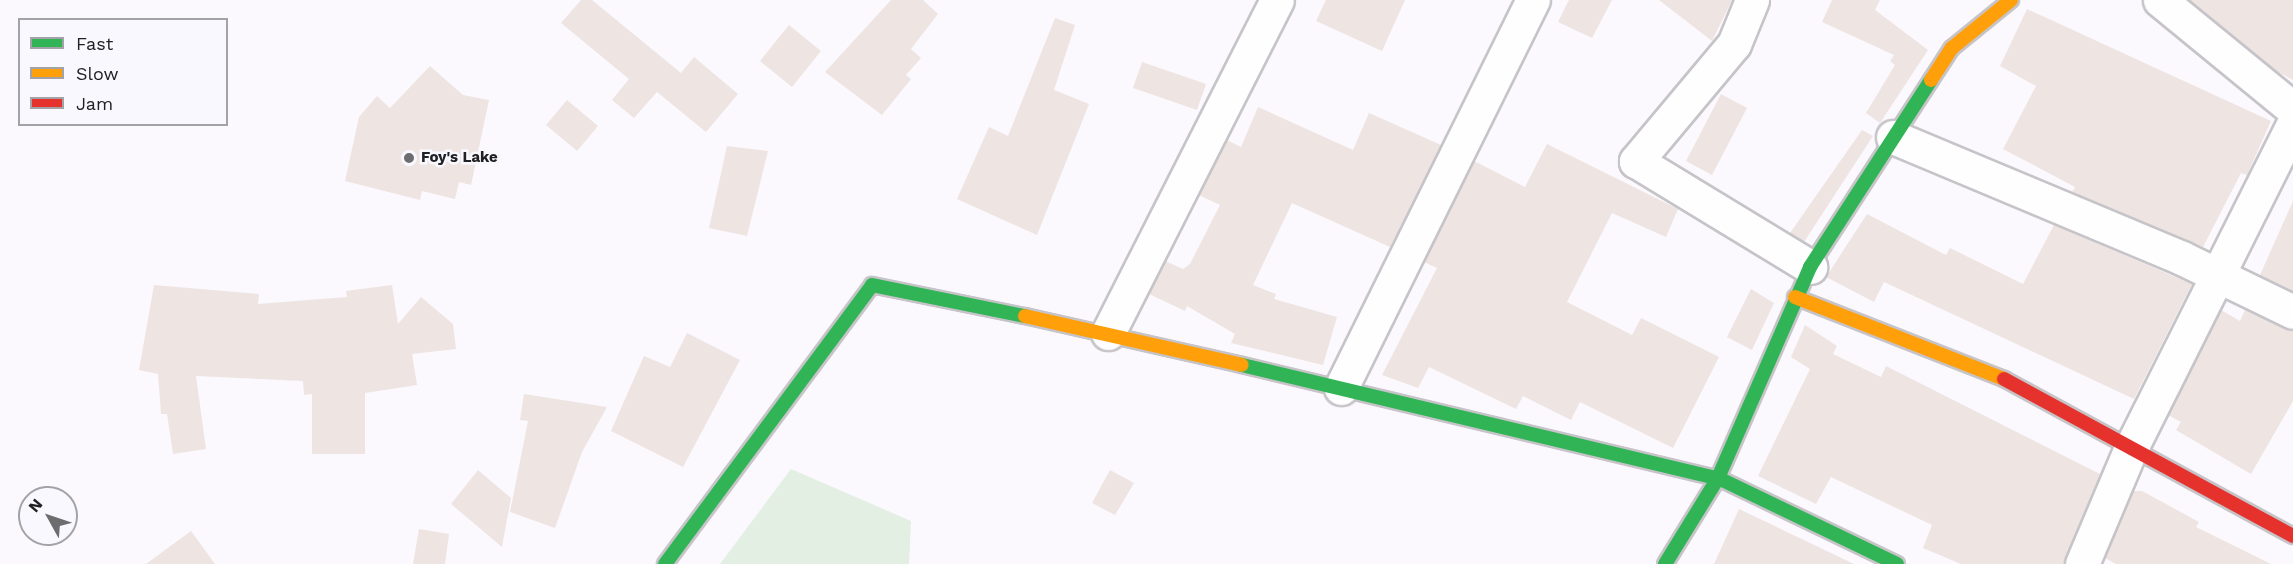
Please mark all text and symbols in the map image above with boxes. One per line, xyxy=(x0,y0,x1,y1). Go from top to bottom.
legend xyxy=(18,18,228,126)
text: Fast xyxy=(76,33,113,54)
text: Slow xyxy=(76,63,119,84)
text: Jam xyxy=(76,93,113,114)
place label: Foy's Lake xyxy=(421,149,498,167)
marker: Foy's Lake xyxy=(402,151,416,165)
north arrow xyxy=(18,486,78,546)
text: N xyxy=(24,495,46,516)

